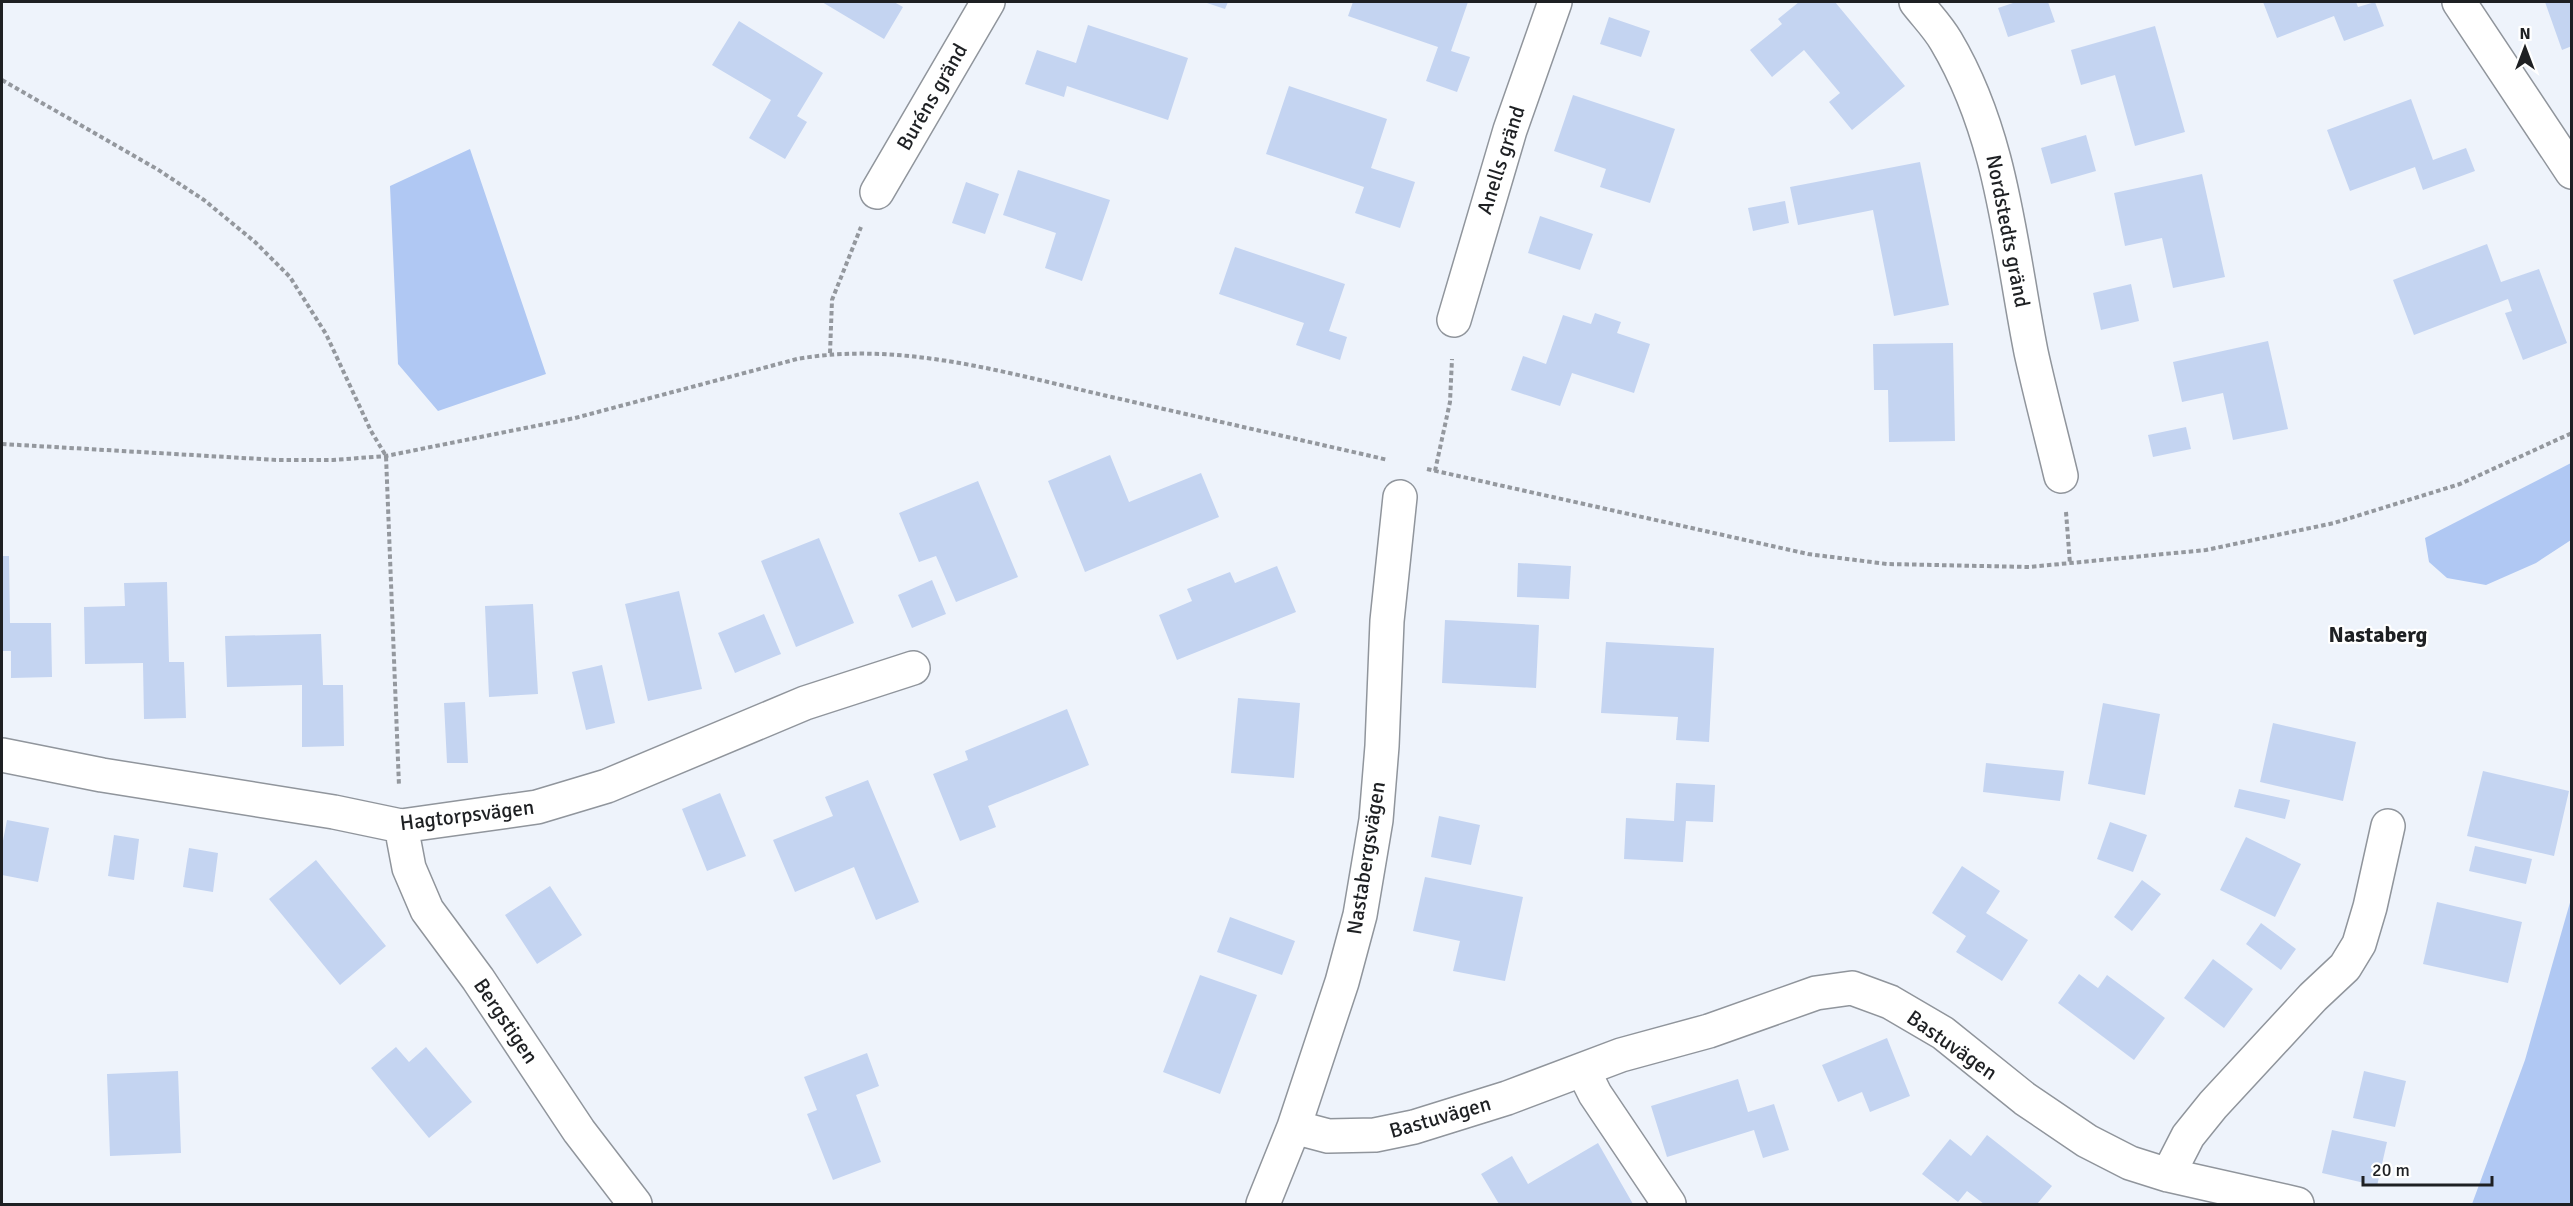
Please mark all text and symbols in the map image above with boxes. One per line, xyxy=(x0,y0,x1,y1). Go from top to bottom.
north arrow xyxy=(2495,18,2555,78)
text: N xyxy=(2519,24,2531,44)
street label: Buréns gränd xyxy=(891,39,973,155)
street label: Anells gränd xyxy=(1471,102,1531,218)
street label: Nordstedts gränd xyxy=(1980,152,2036,310)
district label: Nastaberg xyxy=(2329,621,2428,648)
street label: Nastabergsvägen xyxy=(1341,780,1391,936)
street label: Hagtorpsvägen xyxy=(398,794,536,836)
street label: Bergstigen xyxy=(468,973,544,1069)
street label: Bastuvägen xyxy=(1902,1004,2002,1086)
street label: Bastuvägen xyxy=(1386,1090,1494,1144)
scale bar xyxy=(2363,1149,2492,1187)
text: 20 m xyxy=(2372,1159,2410,1181)

